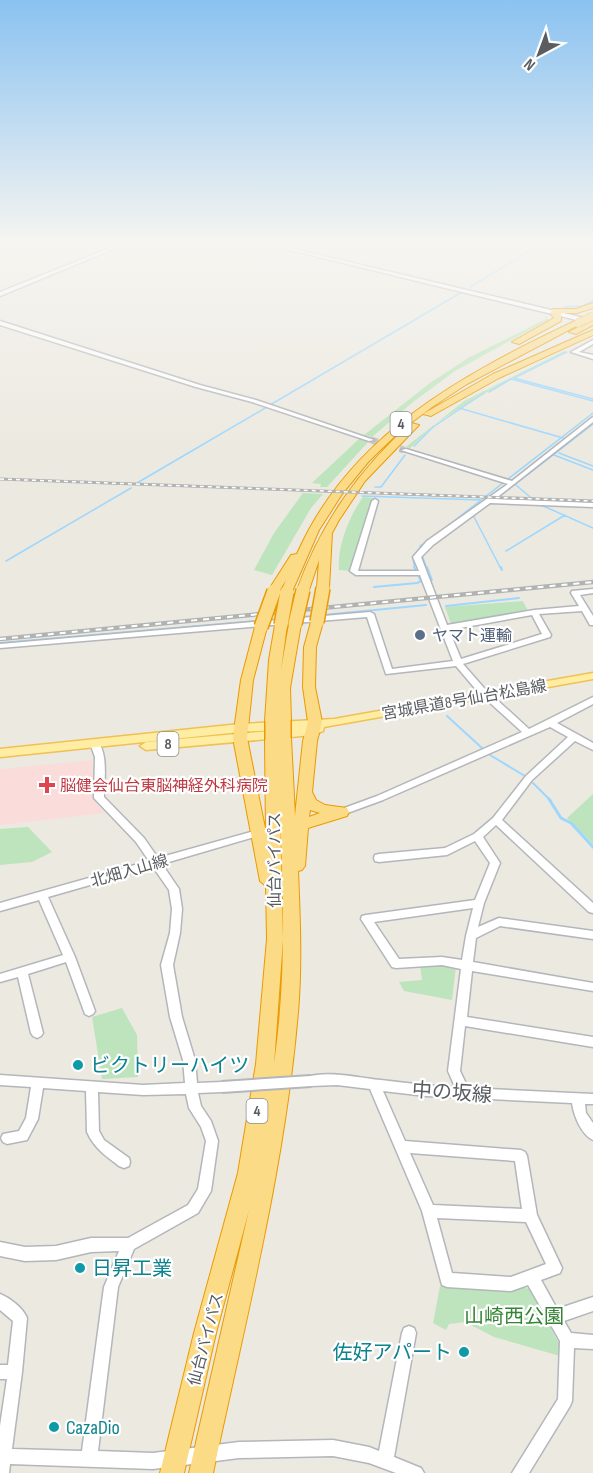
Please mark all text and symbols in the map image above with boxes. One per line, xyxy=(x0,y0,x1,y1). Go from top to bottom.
north arrow xyxy=(509,24,569,84)
text: N xyxy=(521,54,540,74)
road number: 4 xyxy=(390,412,412,436)
place label: ヤマト運輸 xyxy=(432,627,512,646)
marker: ヤマト運輸 xyxy=(413,628,427,642)
street label: 宮城県道8号仙台松島線 xyxy=(380,677,548,724)
road number: 8 xyxy=(158,732,178,756)
marker: 脳健会仙台東脳神経外科病院 xyxy=(38,776,56,794)
place label: 脳健会仙台東脳神経外科病院 xyxy=(60,777,268,796)
street label: 仙台バイパス xyxy=(266,812,285,908)
street label: 北畑入山線 xyxy=(88,851,170,892)
place label: ビクトリーハイツ xyxy=(90,1054,249,1078)
marker: ビクトリーハイツ xyxy=(71,1058,85,1072)
street label: 中の坂線 xyxy=(411,1078,493,1108)
road number: 4 xyxy=(246,1099,268,1123)
place label: 日昇工業 xyxy=(92,1257,172,1281)
marker: 日昇工業 xyxy=(73,1261,87,1275)
street label: 仙台バイパス xyxy=(185,1291,228,1388)
park label: 山崎西公園 xyxy=(464,1305,564,1329)
place label: 佐好アパート xyxy=(332,1341,452,1365)
marker: 佐好アパート xyxy=(457,1345,471,1359)
place label: CazaDio xyxy=(66,1416,120,1440)
marker: CazaDio xyxy=(47,1420,61,1434)

